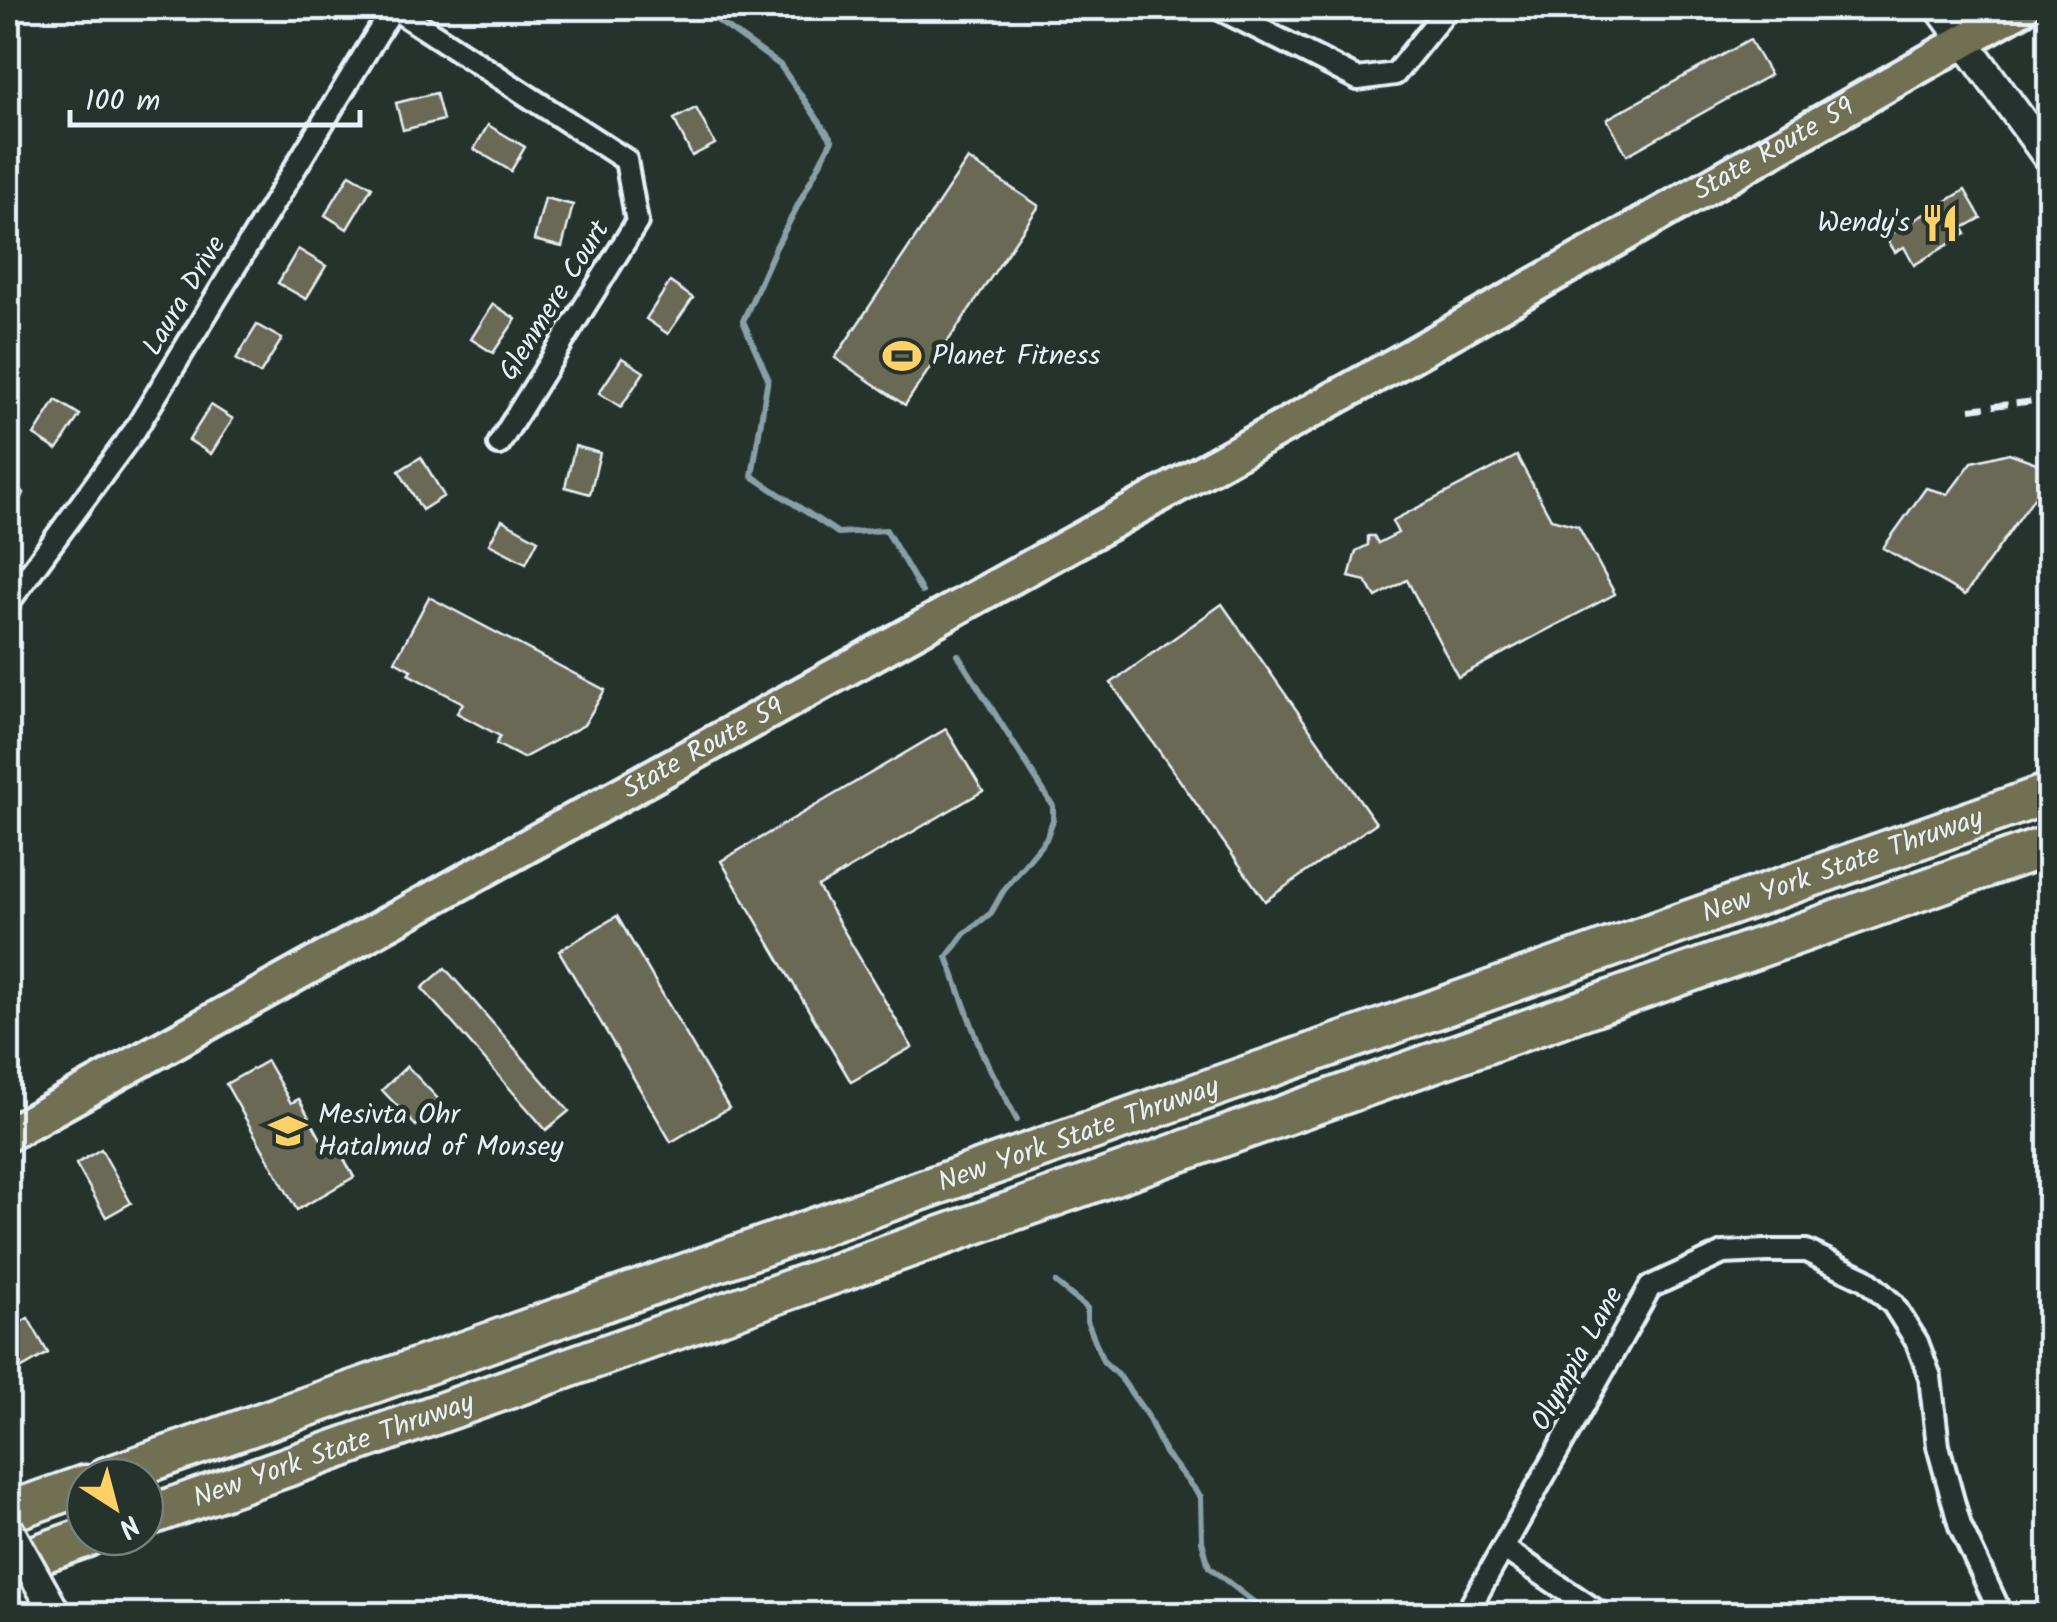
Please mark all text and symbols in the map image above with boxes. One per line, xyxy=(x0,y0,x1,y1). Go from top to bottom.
scale bar xyxy=(70,65,360,127)
text: 100 m xyxy=(85,78,160,126)
street label: State Route 59 xyxy=(1685,85,1863,213)
place label: Wendy's xyxy=(1817,201,1910,246)
restaurant icon: Wendy's xyxy=(1919,202,1961,244)
street label: Glenmere Court xyxy=(488,211,623,390)
street label: Laura Drive xyxy=(131,227,239,365)
place label: Planet Fitness xyxy=(932,334,1100,379)
sports icon: Planet Fitness xyxy=(881,335,923,377)
street label: State Route 59 xyxy=(614,685,793,812)
street label: New York State Thruway xyxy=(1696,795,1990,936)
street label: New York State Thruway xyxy=(932,1064,1226,1205)
place label: Mesivta Ohr Hatalmud of Monsey xyxy=(318,1093,564,1170)
school or university icon: Mesivta Ohr Hatalmud of Monsey xyxy=(267,1110,309,1152)
street label: Olympia Lane xyxy=(1520,1278,1637,1440)
street label: New York State Thruway xyxy=(187,1380,481,1521)
north arrow xyxy=(65,1457,165,1557)
text: N xyxy=(108,1502,149,1549)

